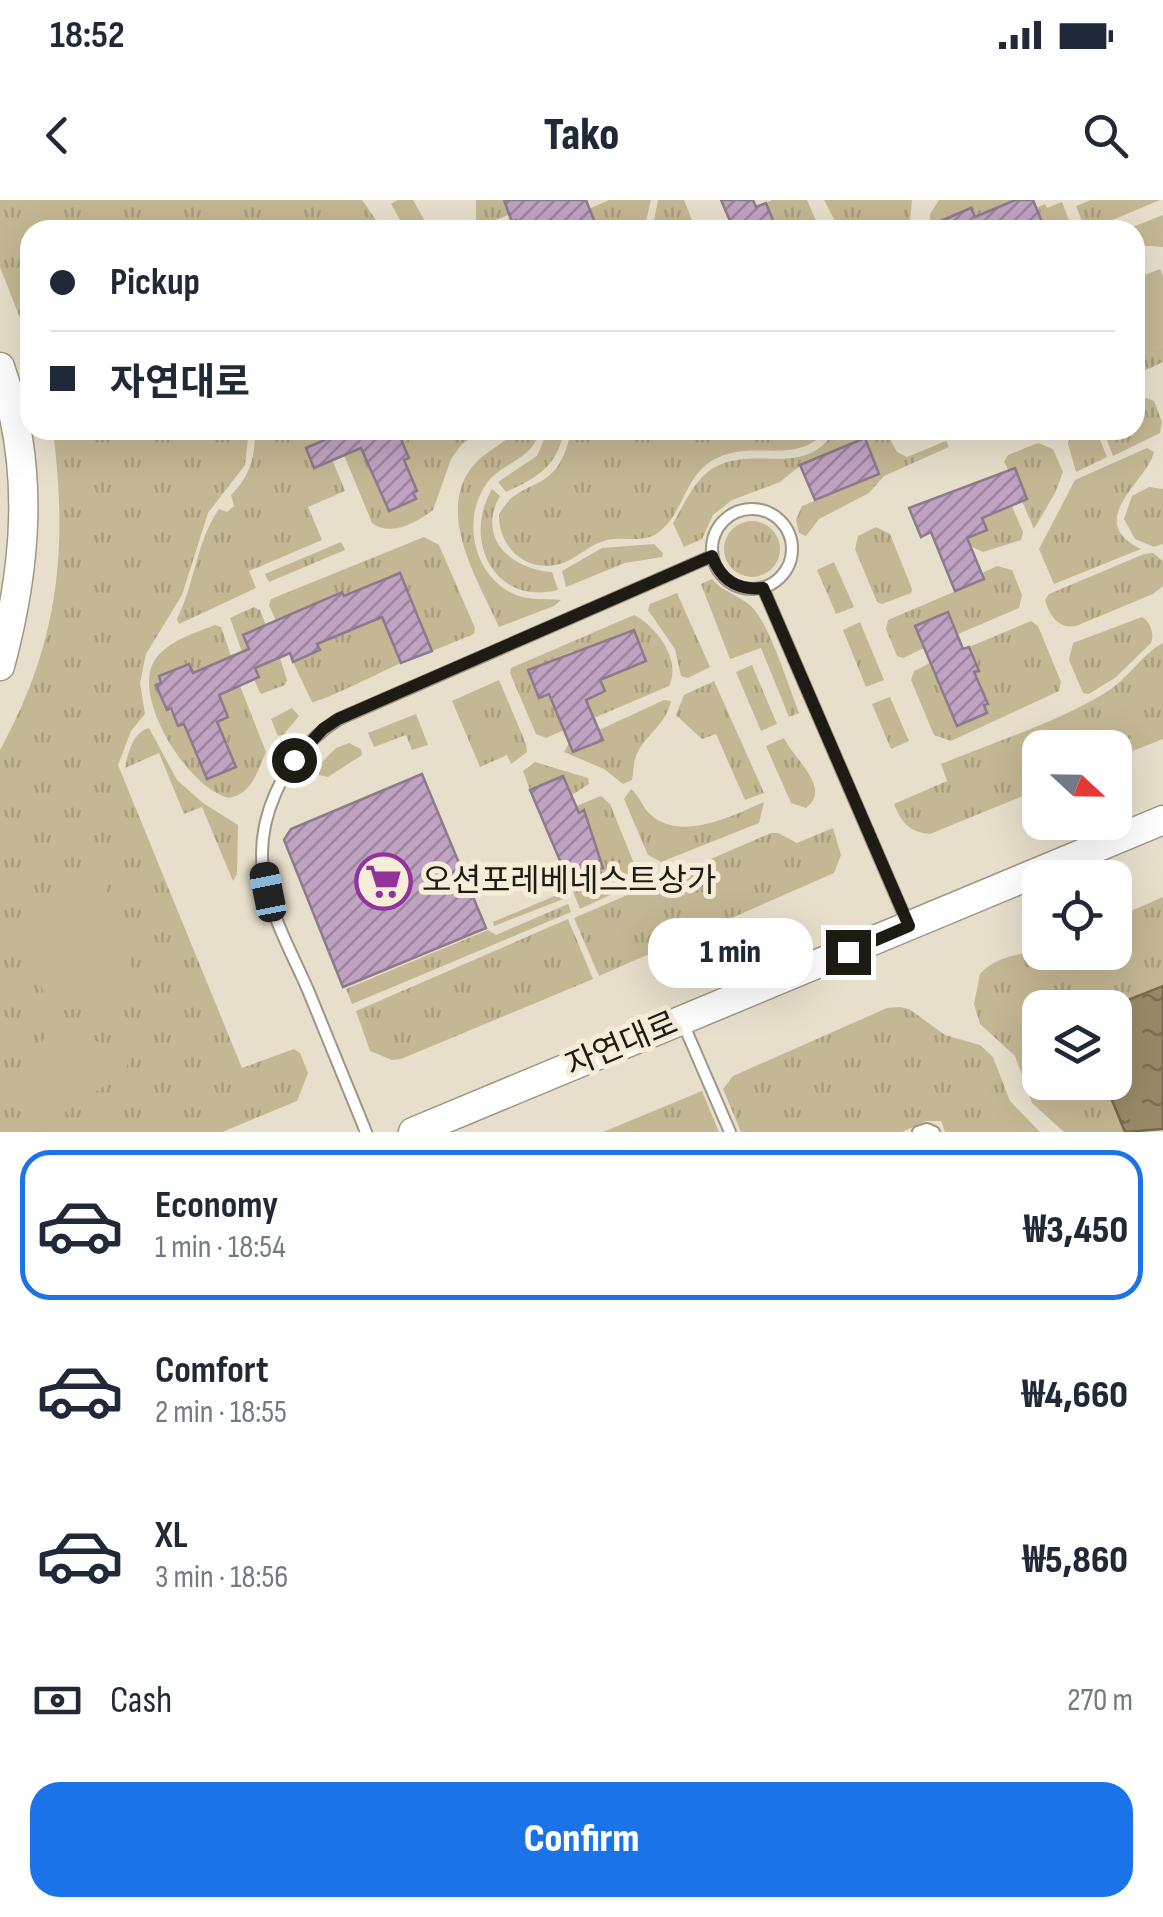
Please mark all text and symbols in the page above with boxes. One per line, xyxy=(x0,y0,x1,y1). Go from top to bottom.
text: 18:52 xyxy=(50,13,125,58)
icon: back xyxy=(30,108,85,163)
text: Tako xyxy=(544,108,619,163)
icon: search xyxy=(1078,108,1133,163)
text: Pickup xyxy=(110,260,200,305)
text: 자연대로 xyxy=(110,361,250,406)
north arrow xyxy=(1022,730,1132,840)
map controls xyxy=(1022,730,1132,1100)
route start xyxy=(272,738,317,783)
supermarket icon: 오션포레베네스트상가 xyxy=(353,851,413,911)
car xyxy=(248,860,288,924)
button: locate xyxy=(1022,860,1132,970)
place label: 오션포레베네스트상가 xyxy=(422,862,716,901)
callout: 1 min xyxy=(648,917,813,987)
route end xyxy=(826,930,871,975)
text: 1 min xyxy=(700,933,761,972)
button: layers xyxy=(1022,990,1132,1100)
street label: 자연대로 xyxy=(560,1004,684,1086)
icon: car xyxy=(35,1180,125,1270)
text: Economy xyxy=(155,1183,278,1228)
text: ₩3,450 xyxy=(1024,1208,1128,1253)
text: 1 min · 18:54 xyxy=(155,1228,286,1267)
icon: car xyxy=(35,1345,125,1435)
text: Comfort xyxy=(155,1348,269,1393)
text: ₩4,660 xyxy=(1022,1373,1128,1418)
text: 2 min · 18:55 xyxy=(155,1393,287,1432)
icon: car xyxy=(35,1510,125,1600)
text: XL xyxy=(155,1513,188,1558)
text: ₩5,860 xyxy=(1022,1538,1128,1583)
text: 3 min · 18:56 xyxy=(155,1558,288,1597)
icon: cash xyxy=(30,1673,85,1728)
text: Cash xyxy=(110,1678,172,1723)
text: 270 m xyxy=(1067,1681,1133,1720)
button: Confirm xyxy=(30,1782,1133,1897)

